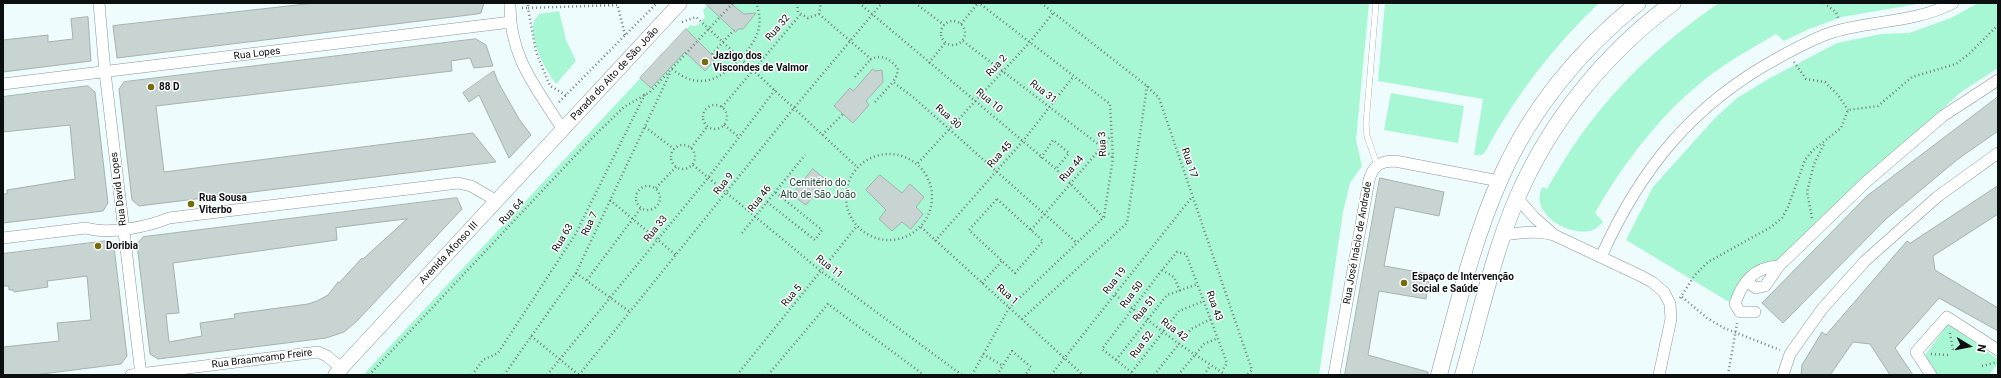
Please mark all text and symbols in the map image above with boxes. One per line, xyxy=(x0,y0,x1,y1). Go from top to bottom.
street label: Rua 32 xyxy=(763,12,793,44)
street label: Parada do Alto de São João xyxy=(569,25,661,123)
street label: Rua Lopes xyxy=(233,45,281,63)
place label: Jazigo dos Viscondes de Valmor xyxy=(713,50,808,74)
street label: Rua 2 xyxy=(984,53,1010,79)
marker: Jazigo dos Viscondes de Valmor xyxy=(700,57,710,67)
street label: Rua 31 xyxy=(1027,78,1059,106)
place label: 88 D xyxy=(159,81,179,93)
marker: 88 D xyxy=(146,82,156,92)
street label: Rua 10 xyxy=(973,86,1005,116)
street label: Rua 30 xyxy=(933,102,963,132)
street label: Rua 3 xyxy=(1097,131,1109,157)
street label: Rua 45 xyxy=(985,140,1015,170)
street label: Rua 17 xyxy=(1179,146,1199,180)
street label: Rua David Lopes xyxy=(109,152,129,226)
street label: Rua 44 xyxy=(1057,153,1087,185)
street label: Rua 9 xyxy=(711,170,737,198)
park label: Cemitério do Alto de São João xyxy=(780,177,856,200)
street label: Rua José Inácio de Andrade xyxy=(1341,181,1375,305)
street label: Rua 46 xyxy=(746,183,774,215)
place label: Rua Sousa Viterbo xyxy=(199,192,247,216)
street label: Rua 64 xyxy=(497,197,527,227)
marker: Rua Sousa Viterbo xyxy=(186,199,196,209)
street label: Rua 7 xyxy=(579,210,601,238)
street label: Rua 33 xyxy=(642,213,670,245)
street label: Avenida Afonso III xyxy=(417,219,481,287)
street label: Rua 63 xyxy=(550,222,576,254)
place label: Doribia xyxy=(106,240,138,252)
marker: Doribia xyxy=(93,241,103,251)
street label: Rua 11 xyxy=(813,253,845,281)
street label: Rua 19 xyxy=(1101,265,1129,297)
place label: Espaço de Intervenção Social e Saúde xyxy=(1412,271,1514,294)
marker: Espaço de Intervenção Social e Saúde xyxy=(1399,278,1409,288)
street label: Rua 50 xyxy=(1118,279,1146,311)
street label: Rua 5 xyxy=(779,282,805,310)
street label: Rua 1 xyxy=(994,282,1020,308)
street label: Rua 43 xyxy=(1203,289,1225,323)
street label: Rua 51 xyxy=(1131,293,1159,325)
street label: Rua 42 xyxy=(1158,316,1190,344)
north arrow xyxy=(1949,326,1989,366)
street label: Rua 52 xyxy=(1128,329,1156,361)
text: N xyxy=(1974,343,1988,353)
street label: Rua Braamcamp Freire xyxy=(211,347,313,371)

